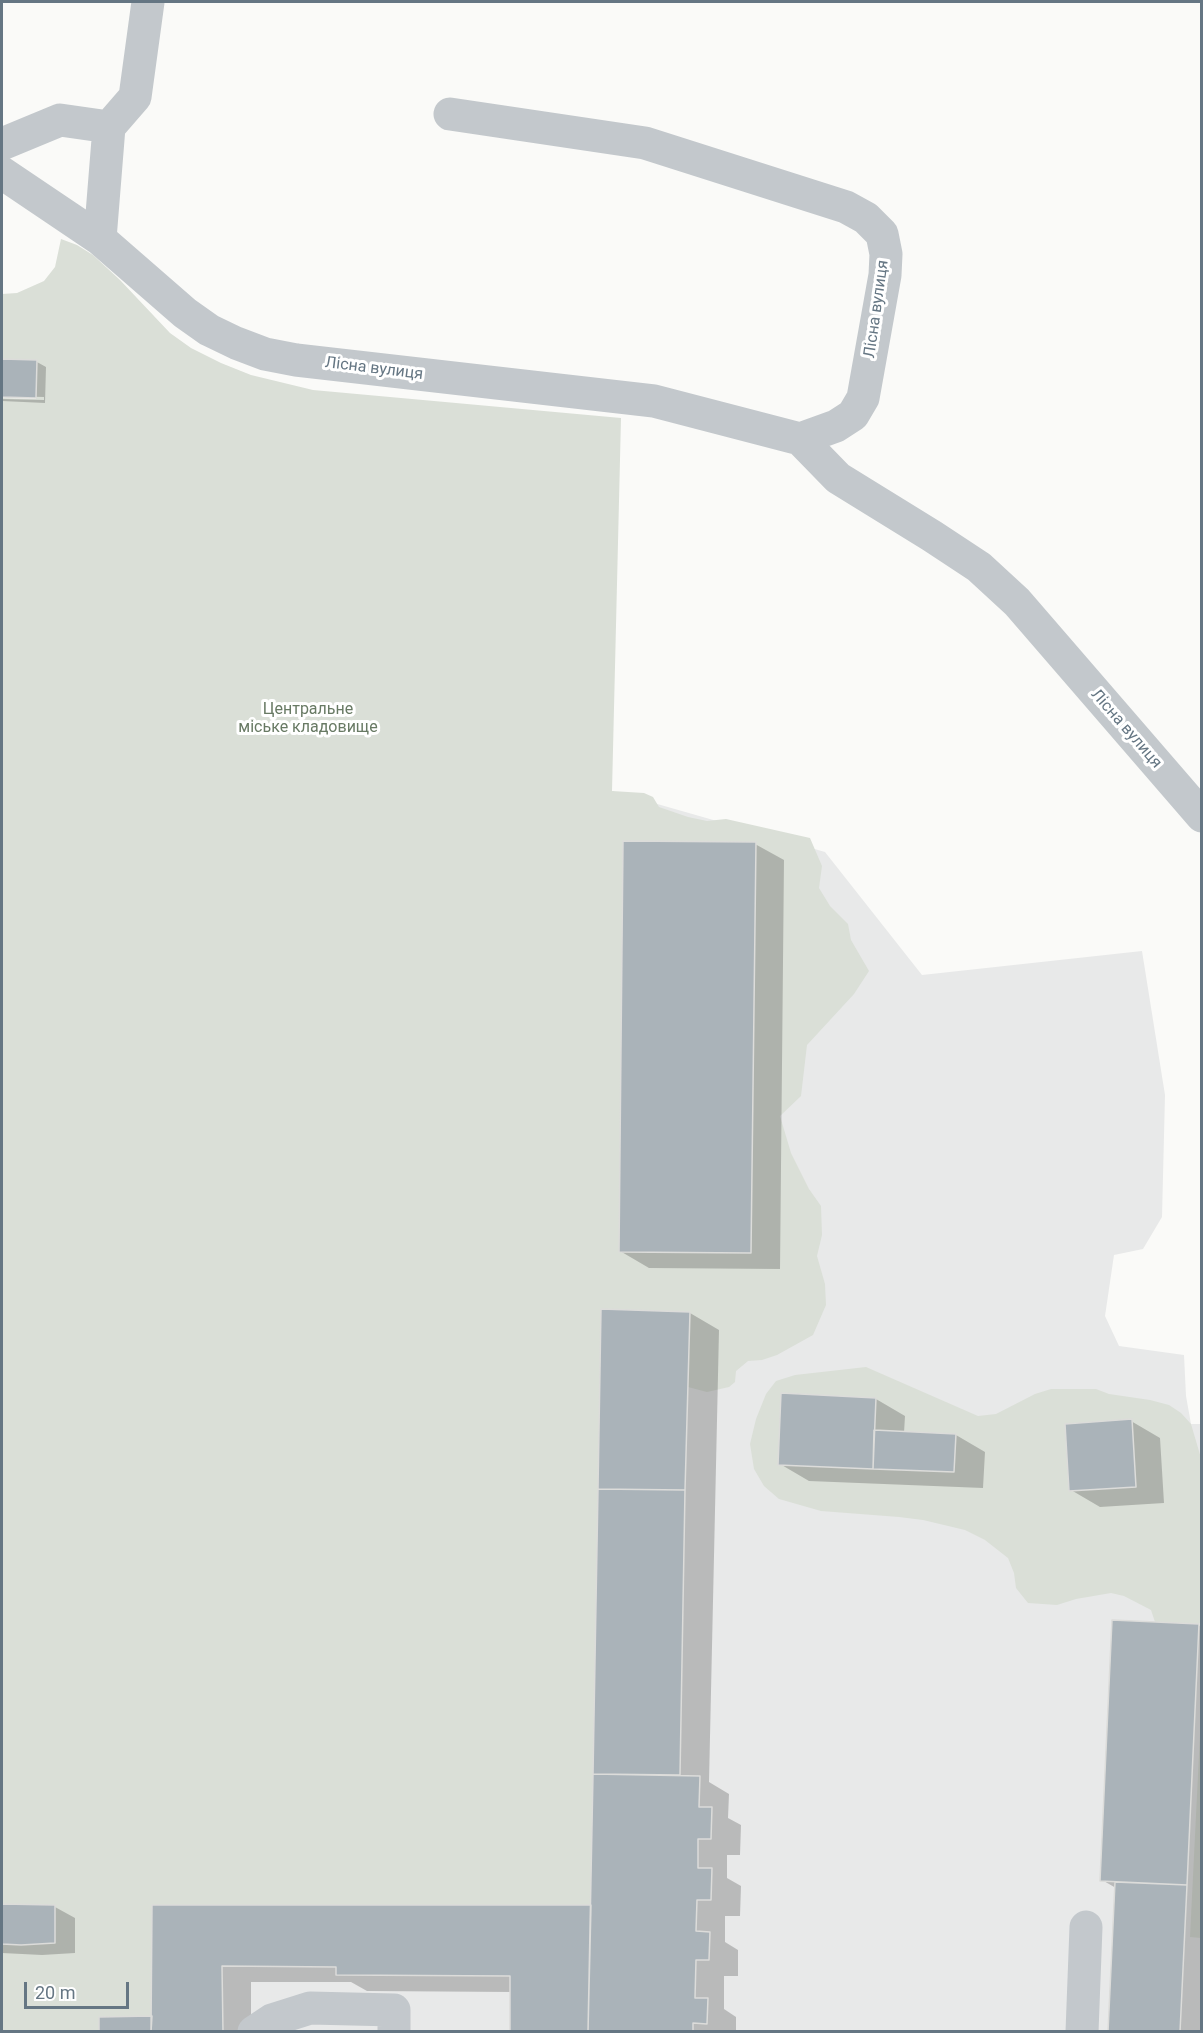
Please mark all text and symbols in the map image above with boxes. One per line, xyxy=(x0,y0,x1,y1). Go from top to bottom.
street label: Лісна вулиця xyxy=(861,259,893,359)
street label: Лісна вулиця xyxy=(324,353,424,385)
street label: Лісна вулиця xyxy=(1086,685,1166,773)
park label: Центральне міське кладовище xyxy=(238,700,378,738)
scale bar xyxy=(27,1970,132,2008)
text: 20 m xyxy=(35,1982,75,2003)

